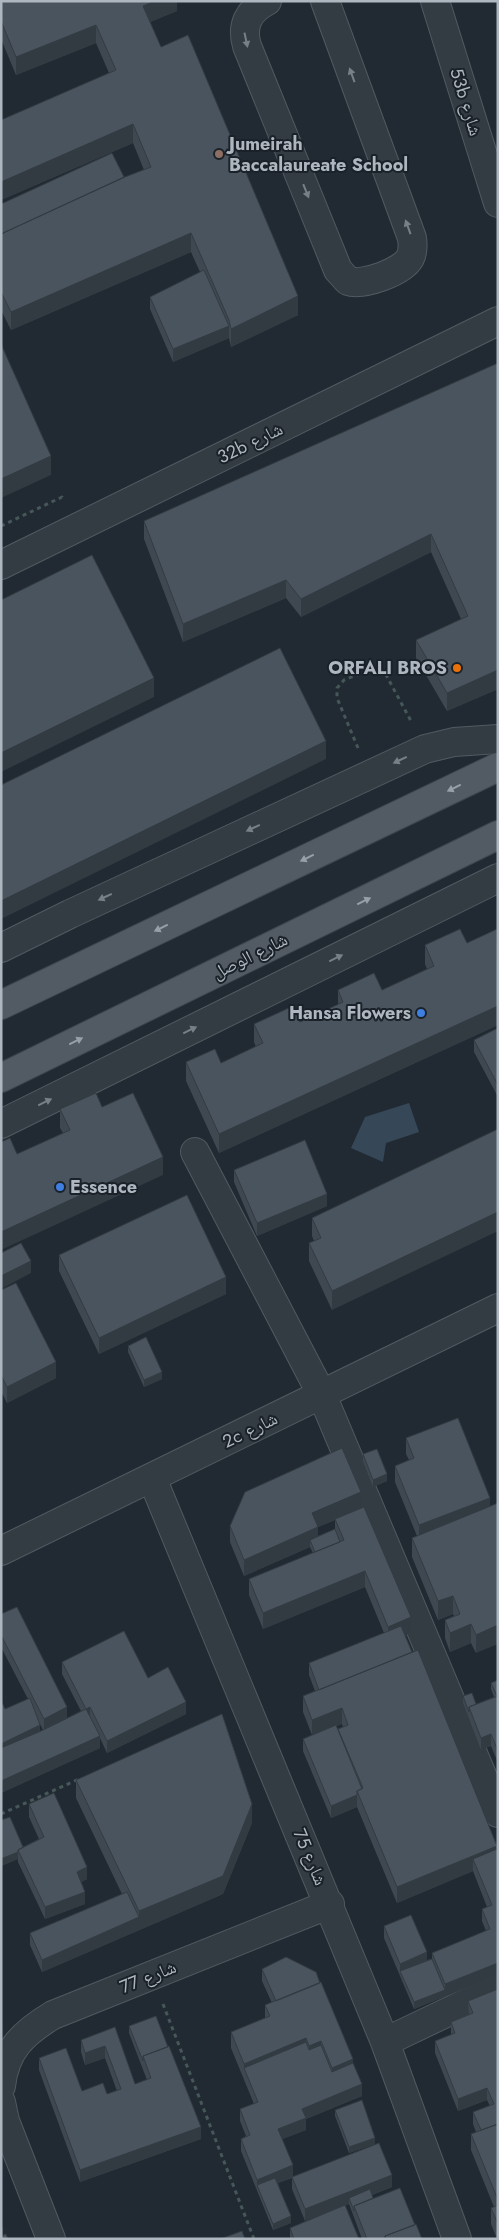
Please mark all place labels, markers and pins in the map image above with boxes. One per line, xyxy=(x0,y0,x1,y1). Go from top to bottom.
place label: Jumeirah Baccalaureate School xyxy=(226,131,408,178)
marker: Jumeirah Baccalaureate School xyxy=(213,148,225,160)
place label: ORFALI BROS xyxy=(328,655,447,681)
marker: ORFALI BROS xyxy=(451,662,463,674)
place label: Hansa Flowers xyxy=(289,1000,411,1026)
marker: Hansa Flowers xyxy=(415,1007,427,1019)
place label: Essence xyxy=(70,1174,137,1200)
marker: Essence xyxy=(54,1181,66,1193)

